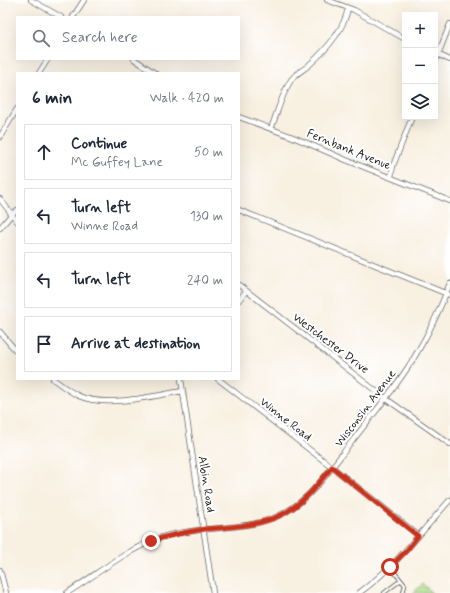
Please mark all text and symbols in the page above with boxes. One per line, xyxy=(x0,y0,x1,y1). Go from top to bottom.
map controls xyxy=(402,12,438,120)
button: + xyxy=(402,12,438,48)
search box xyxy=(16,16,240,60)
icon: search xyxy=(30,27,52,49)
text: Search here xyxy=(62,28,138,48)
button: − xyxy=(402,48,438,84)
button: layers xyxy=(402,84,438,120)
text: 6 min xyxy=(32,87,72,109)
text: Walk · 420 m xyxy=(150,90,224,107)
street label: Fernbank Avenue xyxy=(304,126,393,174)
text: Continue xyxy=(71,134,127,154)
icon: ahead xyxy=(33,141,55,163)
text: 50 m xyxy=(194,144,223,161)
text: Mc Guffey Lane xyxy=(71,154,163,171)
text: Turn left xyxy=(71,198,131,218)
icon: left xyxy=(33,205,55,227)
text: 130 m xyxy=(190,208,223,225)
text: Winne Road xyxy=(71,218,138,235)
icon: left xyxy=(33,269,55,291)
text: Turn left xyxy=(71,270,131,290)
text: 240 m xyxy=(187,272,223,289)
street label: Westchester Drive xyxy=(289,310,372,378)
icon: arrive xyxy=(33,333,55,355)
text: Arrive at destination xyxy=(71,334,200,354)
street label: Wisconsin Avenue xyxy=(331,367,400,451)
street label: Winne Road xyxy=(256,394,315,445)
street label: Albin Road xyxy=(194,455,218,514)
route end xyxy=(142,532,160,550)
route start xyxy=(381,558,399,576)

